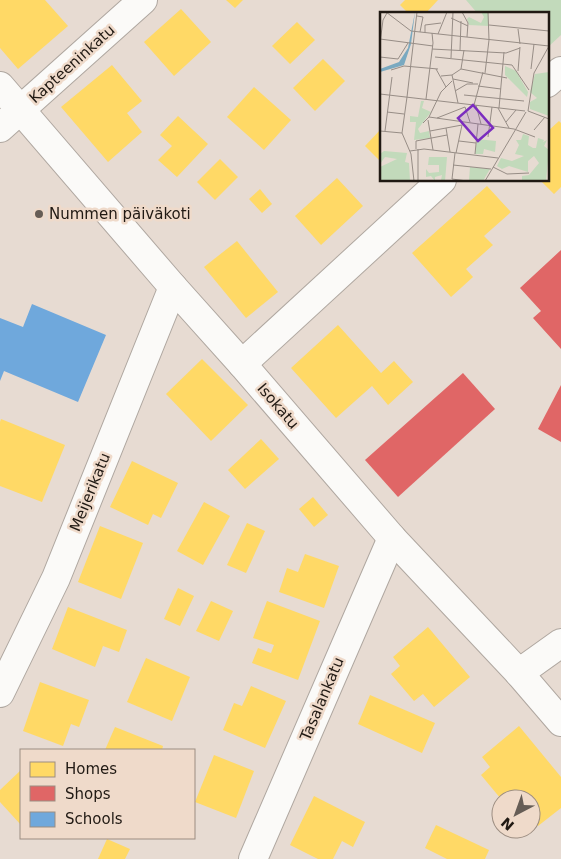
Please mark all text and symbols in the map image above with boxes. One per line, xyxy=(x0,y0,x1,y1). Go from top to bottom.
inset map xyxy=(380,12,548,181)
street label: Kapteeninkatu xyxy=(26,21,118,107)
place label: Nummen päiväkoti xyxy=(49,205,191,223)
marker: Nummen päiväkoti xyxy=(33,208,45,220)
street label: Isokatu xyxy=(253,380,303,432)
street label: Meijerikatu xyxy=(66,450,114,534)
street label: Tasalankatu xyxy=(296,655,348,744)
legend xyxy=(20,749,195,839)
text: Homes xyxy=(65,760,117,778)
text: Shops xyxy=(65,785,111,803)
north arrow xyxy=(491,789,541,839)
text: Schools xyxy=(65,810,123,828)
text: N xyxy=(498,814,517,834)

